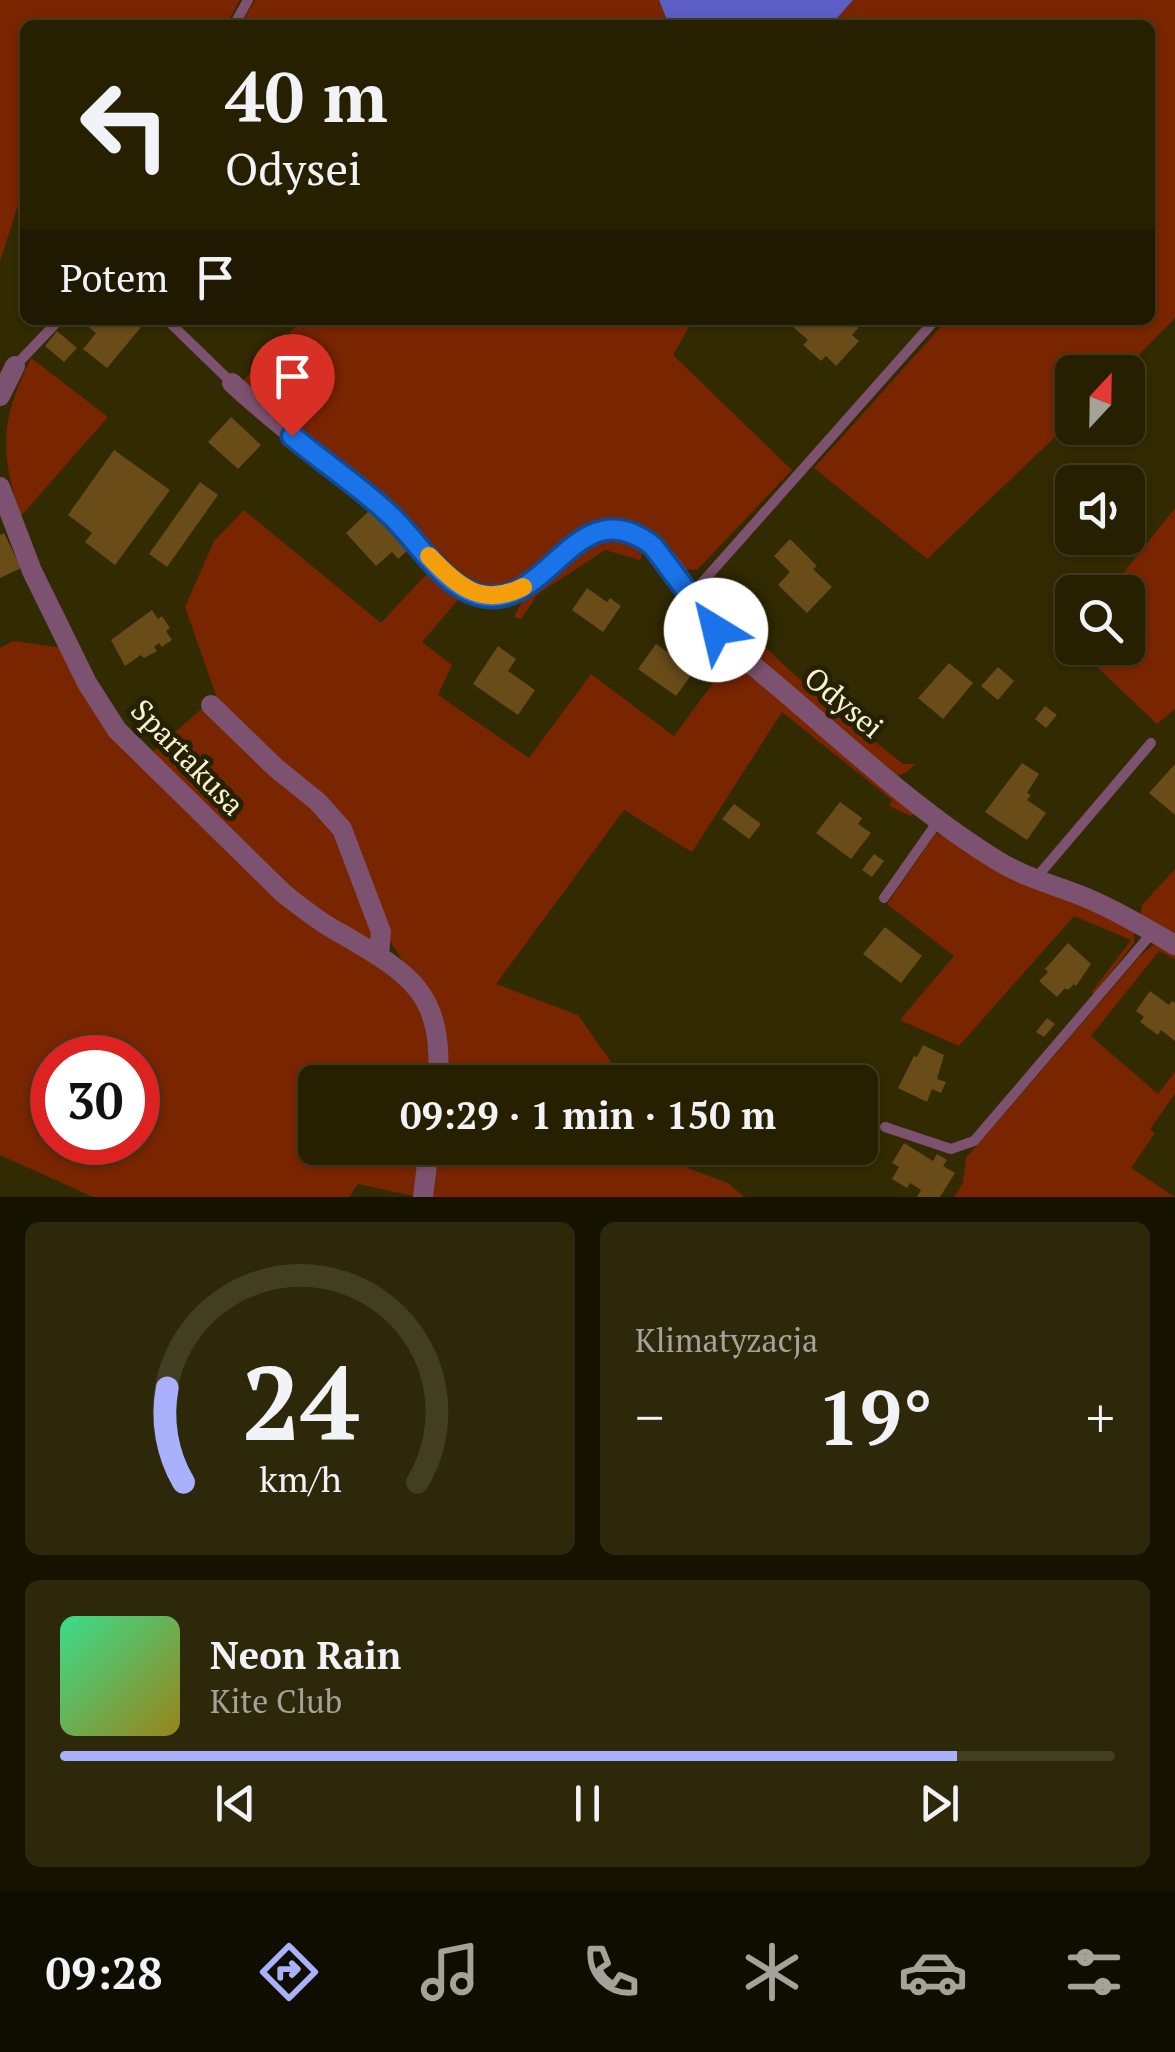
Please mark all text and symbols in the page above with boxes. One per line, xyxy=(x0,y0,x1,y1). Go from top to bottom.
text: 40 m xyxy=(225,49,388,142)
icon: left xyxy=(60,60,190,190)
text: Odysei xyxy=(225,138,362,198)
icon: arrive xyxy=(188,250,243,305)
text: Potem xyxy=(60,253,168,303)
pin xyxy=(250,334,335,437)
icon: arrive xyxy=(265,349,320,404)
north arrow xyxy=(1055,355,1145,445)
map controls xyxy=(1055,355,1145,665)
button: sound xyxy=(1055,465,1145,555)
button: search xyxy=(1055,575,1145,665)
position arrow xyxy=(664,578,768,682)
street label: Odysei xyxy=(796,657,892,747)
street label: Spartakusa xyxy=(123,690,253,824)
speed limit sign: 30 xyxy=(30,1035,160,1165)
text: 09:29 · 1 min · 150 m xyxy=(400,1090,776,1140)
text: Klimatyzacja xyxy=(635,1319,818,1361)
text: 24 xyxy=(241,1332,359,1470)
text: 19° xyxy=(817,1367,933,1466)
text: − xyxy=(635,1380,664,1453)
text: + xyxy=(1086,1380,1115,1453)
text: km/h xyxy=(259,1455,341,1502)
text: Neon Rain xyxy=(210,1630,401,1680)
text: Kite Club xyxy=(210,1680,342,1722)
icon: previous xyxy=(208,1776,263,1831)
icon: pause xyxy=(560,1776,615,1831)
icon: next xyxy=(912,1776,967,1831)
icon: directions xyxy=(254,1937,324,2007)
icon: music xyxy=(415,1937,485,2007)
icon: phone xyxy=(576,1937,646,2007)
icon: climate xyxy=(737,1937,807,2007)
icon: car xyxy=(898,1937,968,2007)
icon: filters xyxy=(1059,1937,1129,2007)
text: 09:28 xyxy=(46,1942,163,2002)

